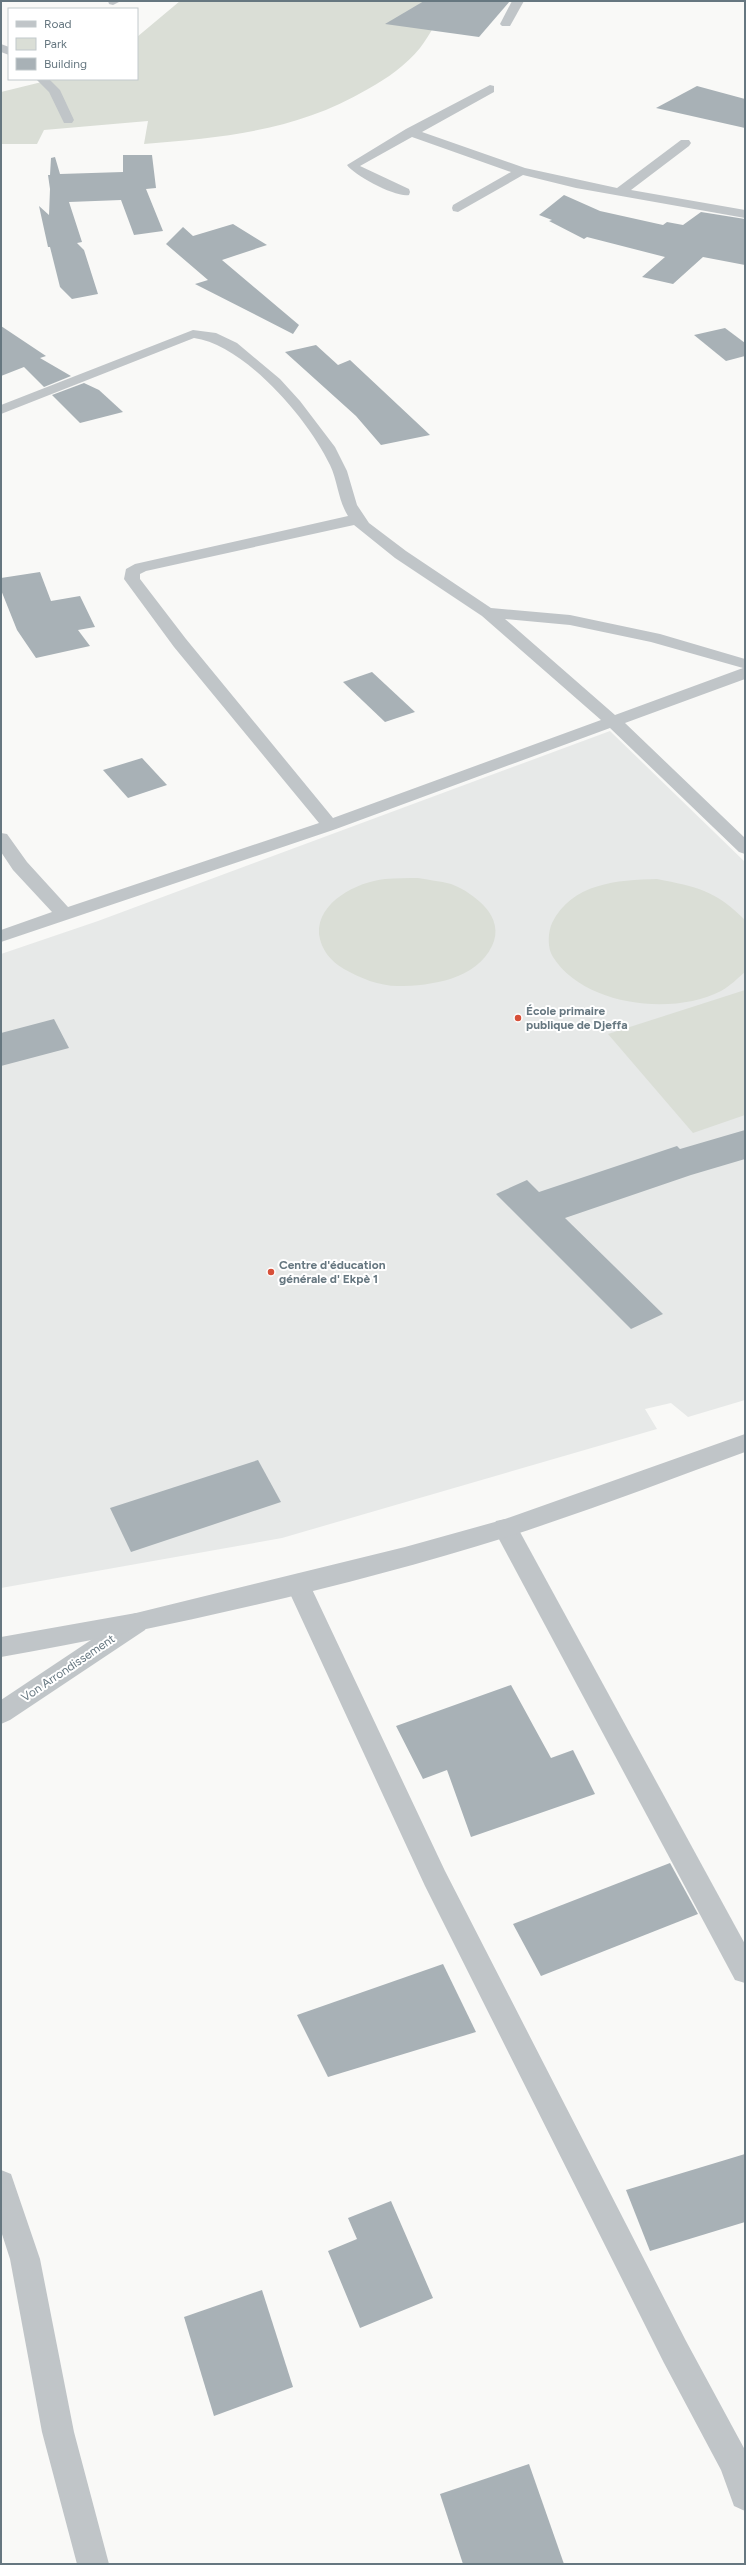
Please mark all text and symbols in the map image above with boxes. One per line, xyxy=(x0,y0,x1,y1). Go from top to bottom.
legend xyxy=(8,8,138,80)
text: Road xyxy=(44,17,72,31)
text: Park xyxy=(44,37,67,51)
text: Building xyxy=(44,57,87,71)
place label: École primaire publique de Djeffa xyxy=(526,1004,628,1032)
marker: École primaire publique de Djeffa xyxy=(513,1013,523,1023)
place label: Centre d'éducation générale d' Ekpè 1 xyxy=(279,1258,386,1286)
marker: Centre d'éducation générale d' Ekpè 1 xyxy=(266,1267,276,1277)
street label: Von Arrondissement xyxy=(19,1631,118,1705)

